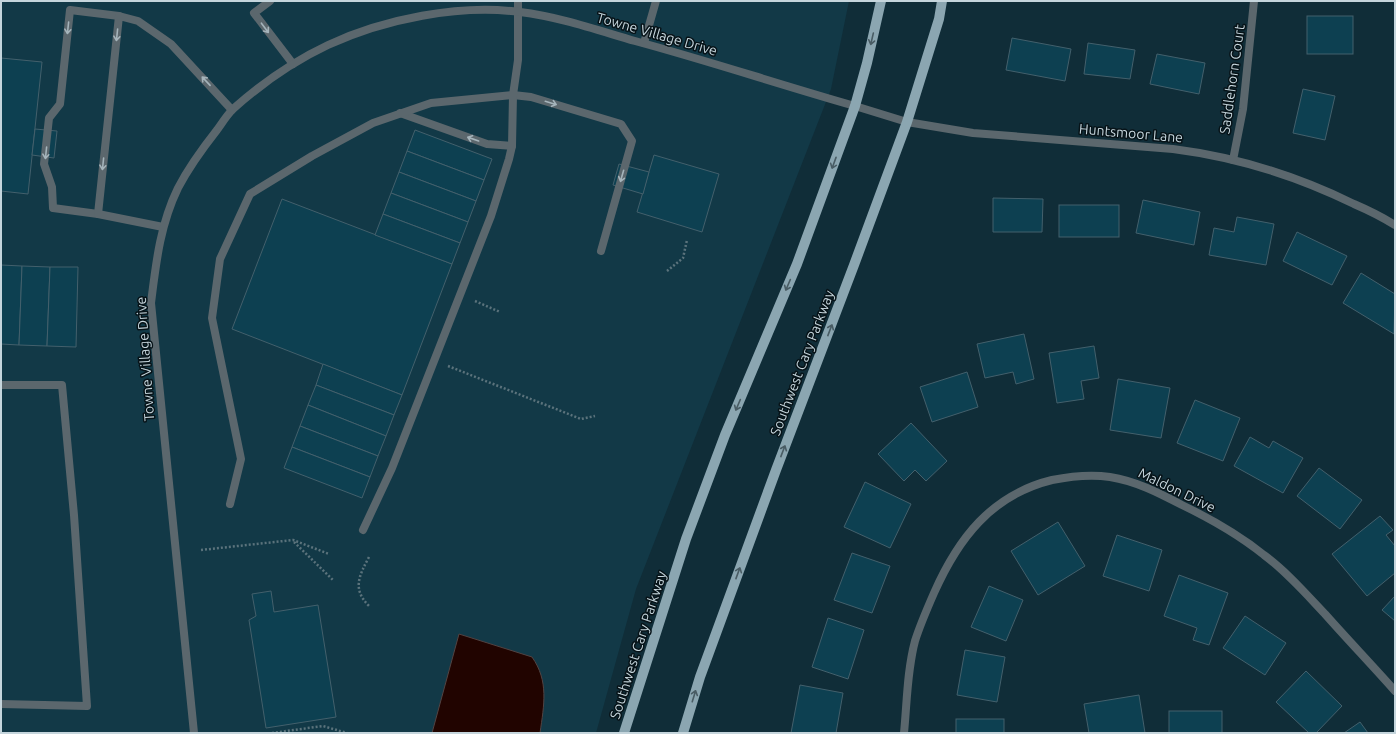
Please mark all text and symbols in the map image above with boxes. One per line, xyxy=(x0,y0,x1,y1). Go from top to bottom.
street label: Towne Village Drive xyxy=(595,9,719,59)
one-way arrow xyxy=(65,21,72,34)
one-way arrow xyxy=(261,23,269,34)
street label: Saddlehorn Court xyxy=(1216,23,1248,135)
one-way arrow xyxy=(113,28,121,41)
one-way arrow xyxy=(868,32,876,45)
one-way arrow xyxy=(201,76,211,86)
one-way arrow xyxy=(544,100,557,107)
street label: Huntsmoor Lane xyxy=(1078,120,1184,146)
one-way arrow xyxy=(467,135,480,142)
one-way arrow xyxy=(42,146,49,159)
one-way arrow xyxy=(100,157,107,170)
one-way arrow xyxy=(829,157,837,169)
one-way arrow xyxy=(618,170,625,183)
one-way arrow xyxy=(784,278,792,290)
street label: Southwest Cary Parkway xyxy=(767,288,837,438)
street label: Towne Village Drive xyxy=(133,296,157,422)
one-way arrow xyxy=(826,324,834,336)
one-way arrow xyxy=(733,398,741,410)
one-way arrow xyxy=(780,446,787,458)
street label: Maldon Drive xyxy=(1136,464,1218,516)
one-way arrow xyxy=(735,567,742,580)
street label: Southwest Cary Parkway xyxy=(607,569,670,721)
one-way arrow xyxy=(691,689,698,702)

